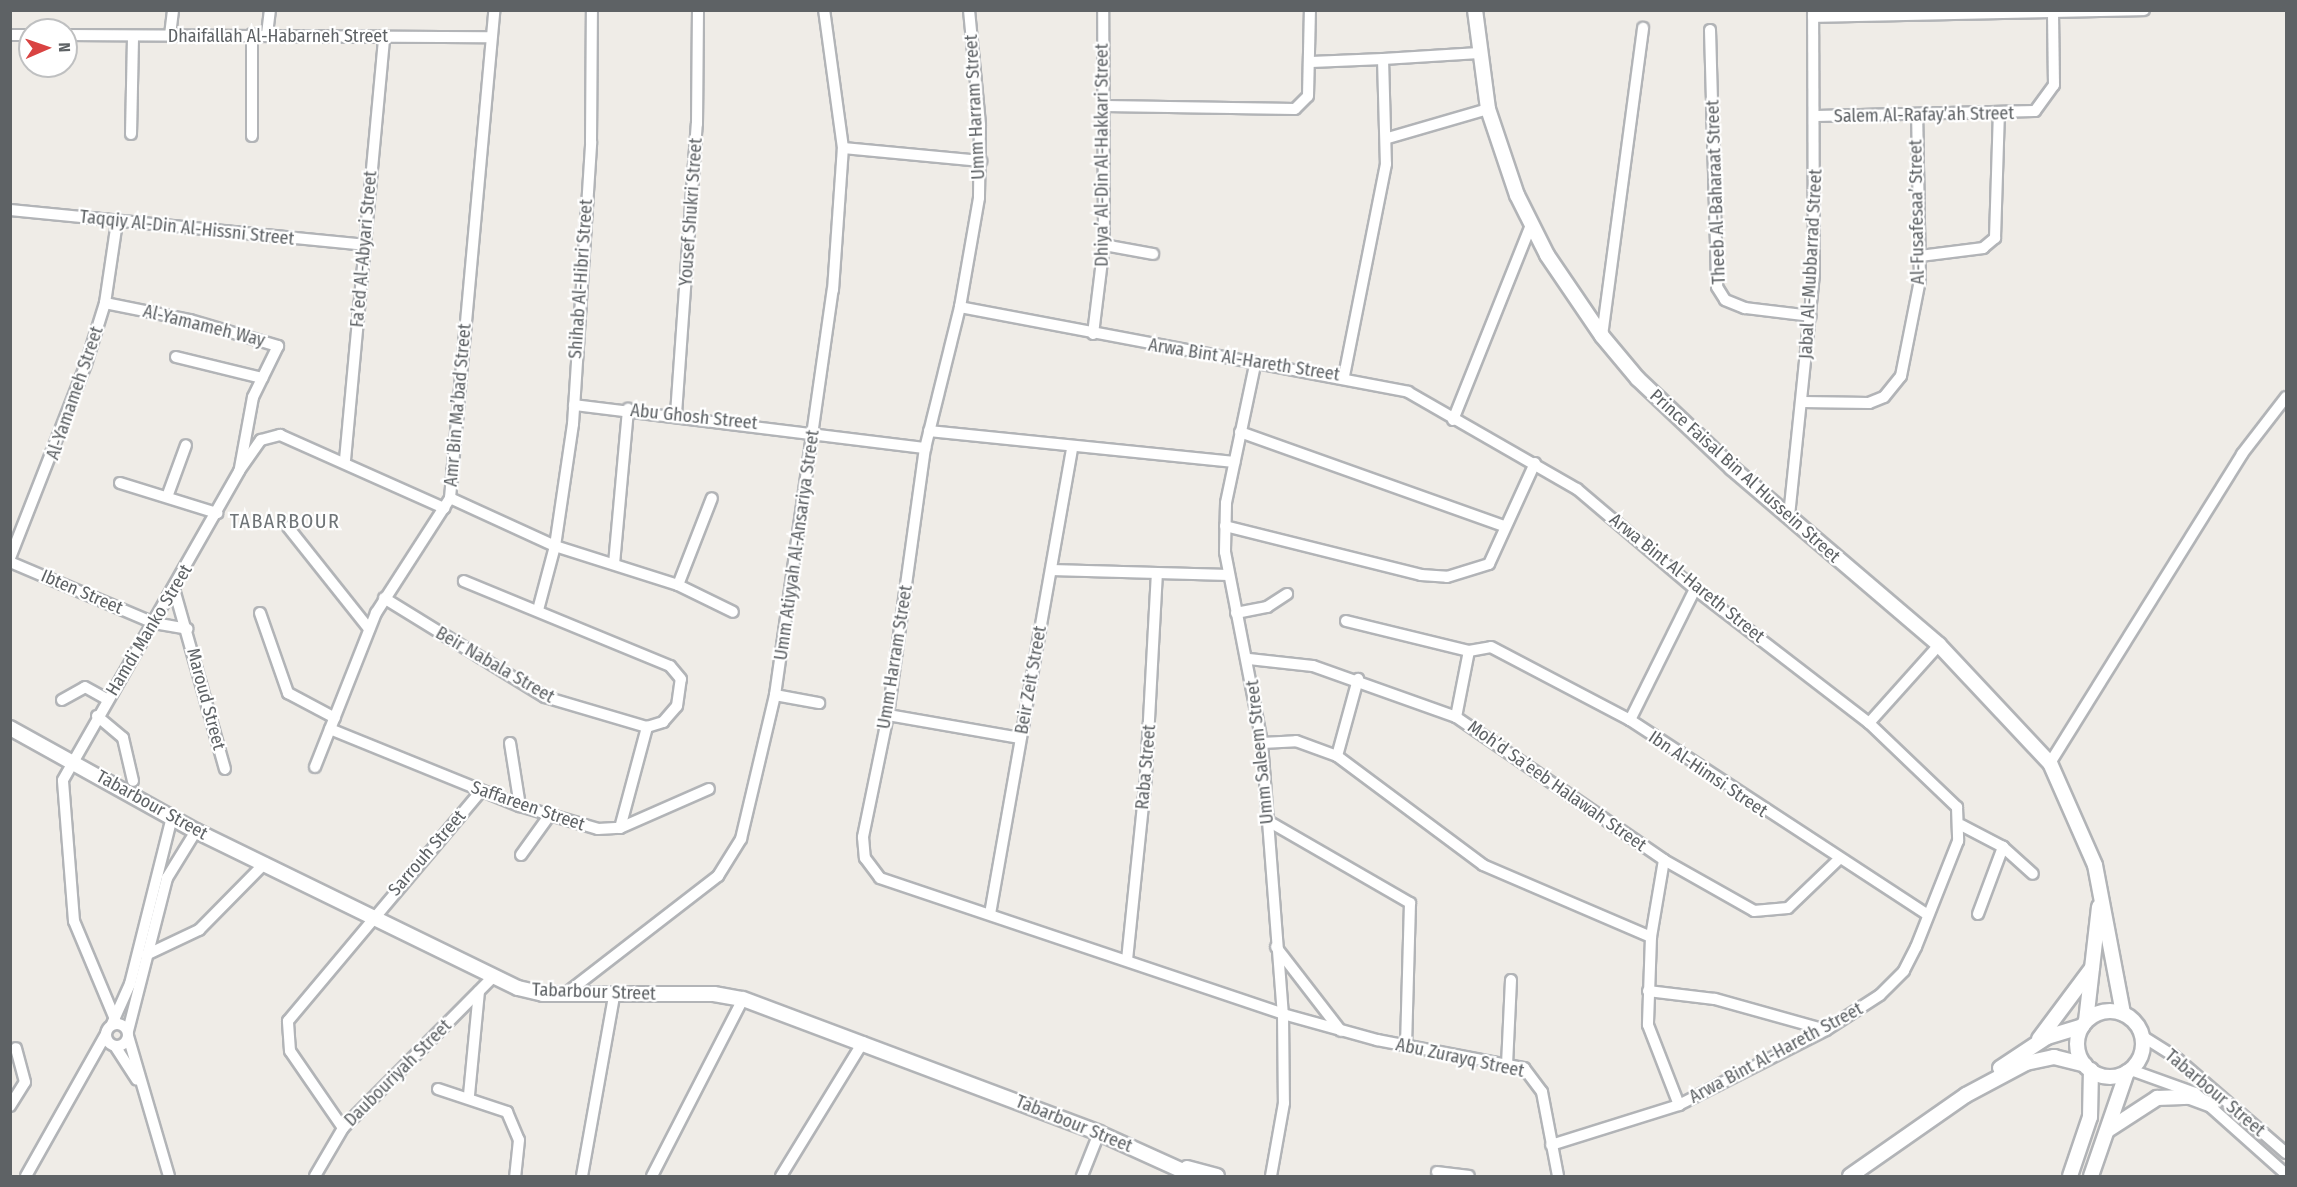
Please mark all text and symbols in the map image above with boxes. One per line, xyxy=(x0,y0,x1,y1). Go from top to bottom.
north arrow xyxy=(18,18,78,78)
street label: Dhaifallah Al-Habarneh Street xyxy=(168,25,388,47)
street label: Umm Harram Street xyxy=(960,34,990,180)
text: N xyxy=(55,42,74,53)
street label: Dhiya’ Al-Din Al-Hakkari Street xyxy=(1091,43,1113,267)
street label: Theeb Al-Baharaat Street xyxy=(1702,99,1730,285)
street label: Salem Al-Rafay’ah Street xyxy=(1834,103,2014,127)
street label: Yousef Shukri Street xyxy=(675,137,707,287)
street label: Al-Fusafesaa’ Street xyxy=(1905,139,1929,285)
street label: Jabal Al-Mubbarrad Street xyxy=(1795,168,1827,360)
street label: Fa’ed Al-Abyari Street xyxy=(346,170,382,328)
street label: Shihab Al-Hibri Street xyxy=(565,198,597,360)
street label: Taqqiy Al-Din Al-Hissni Street xyxy=(79,206,295,250)
street label: Al-Yamameh Way xyxy=(141,300,267,352)
street label: Amr Bin Ma’bad Street xyxy=(440,323,476,487)
street label: Al-Yamameh Street xyxy=(42,324,108,462)
street label: Arwa Bint Al-Hareth Street xyxy=(1147,334,1341,386)
street label: Prince Faisal Bin Al Hussein Street xyxy=(1645,385,1845,567)
street label: Abu Ghosh Street xyxy=(629,400,759,434)
street label: Umm Atiyyah Al-Ansariya Street xyxy=(770,428,824,662)
district label: TABARBOUR xyxy=(230,509,340,533)
street label: Arwa Bint Al-Hareth Street xyxy=(1605,509,1769,647)
street label: Hamdi Manko Street xyxy=(101,560,197,700)
street label: Ibten Street xyxy=(38,565,126,619)
street label: Umm Harram Street xyxy=(873,584,917,730)
street label: Beir Nabala Street xyxy=(432,622,558,708)
street label: Beir Zeit Street xyxy=(1011,624,1051,736)
street label: Maroud Street xyxy=(182,646,230,752)
street label: Umm Saleem Street xyxy=(1242,679,1278,825)
street label: Moh’d Sa’eeb Halawah Street xyxy=(1463,716,1651,856)
street label: Raba Street xyxy=(1132,724,1160,810)
street label: Ibn Al-Himsi Street xyxy=(1644,726,1772,822)
street label: Tabarbour Street xyxy=(93,765,211,845)
street label: Saffareen Street xyxy=(468,776,588,836)
street label: Sarrouh Street xyxy=(384,806,470,900)
street label: Tabarbour Street xyxy=(532,979,656,1005)
street label: Arwa Bint Al-Hareth Street xyxy=(1686,998,1866,1108)
street label: Daubouriyah Street xyxy=(340,1015,456,1131)
street label: Abu Zurayq Street xyxy=(1394,1034,1526,1082)
street label: Tabarbour Street xyxy=(2161,1045,2269,1141)
street label: Tabarbour Street xyxy=(1012,1091,1136,1157)

